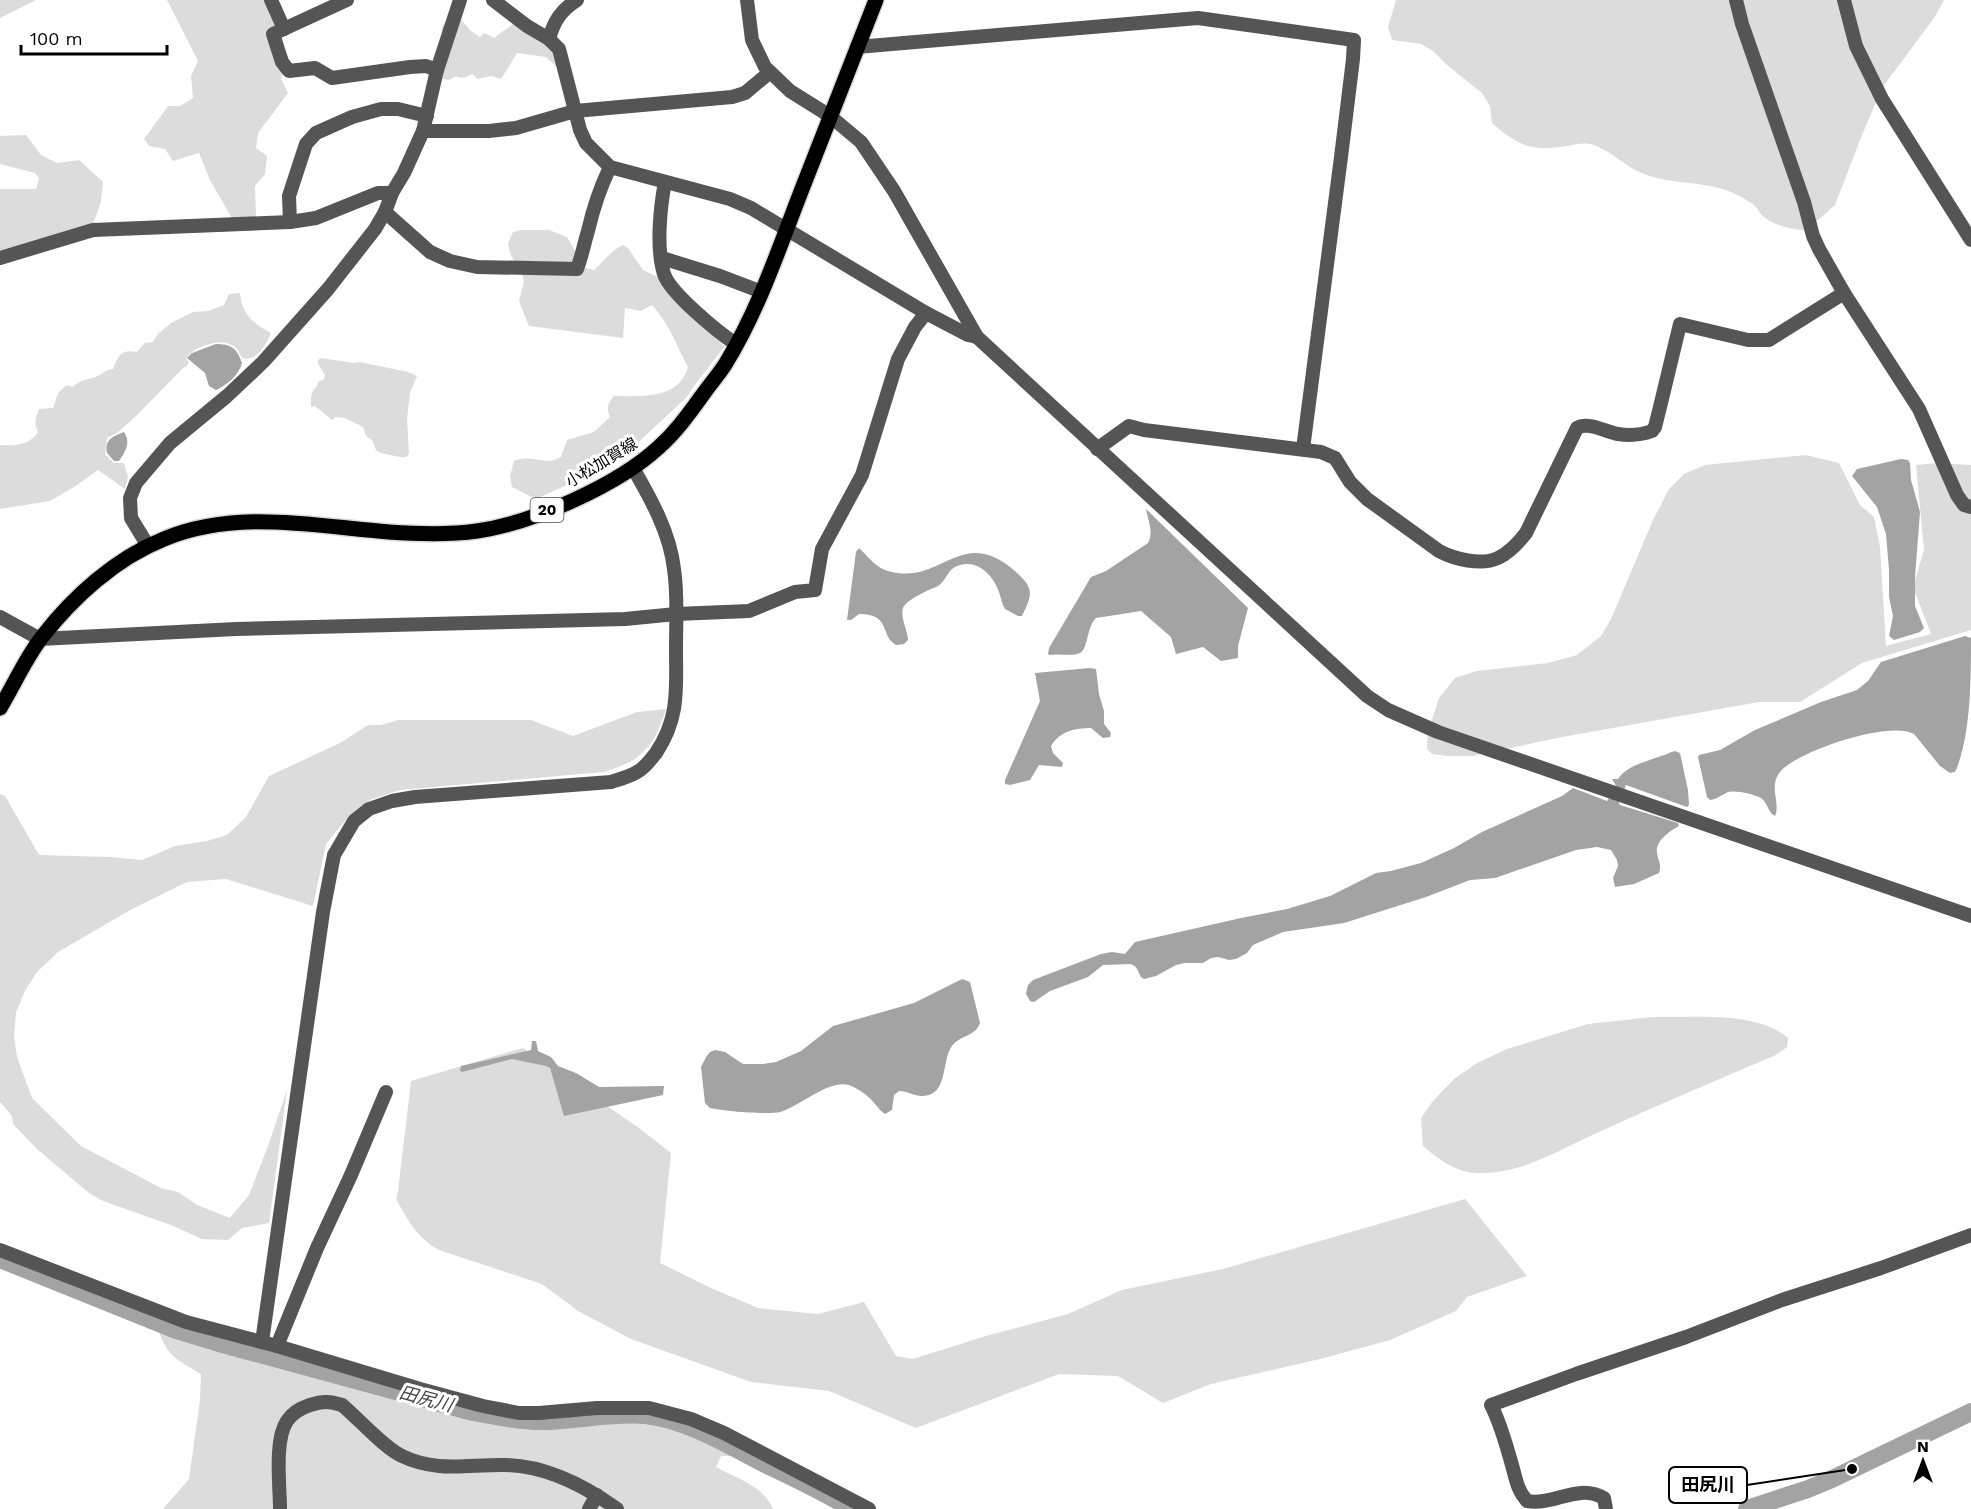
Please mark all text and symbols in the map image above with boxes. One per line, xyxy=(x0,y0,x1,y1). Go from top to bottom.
scale bar xyxy=(21,18,166,56)
text: 100 m xyxy=(30,28,83,49)
street label: 小松加賀線 xyxy=(562,434,640,491)
road number: 20 xyxy=(530,498,564,522)
water label: 田尻川 xyxy=(397,1381,457,1416)
north arrow xyxy=(1893,1431,1953,1491)
text: N xyxy=(1917,1437,1929,1456)
callout: 田尻川 xyxy=(1669,1467,1747,1503)
text: 田尻川 xyxy=(1681,1474,1735,1495)

